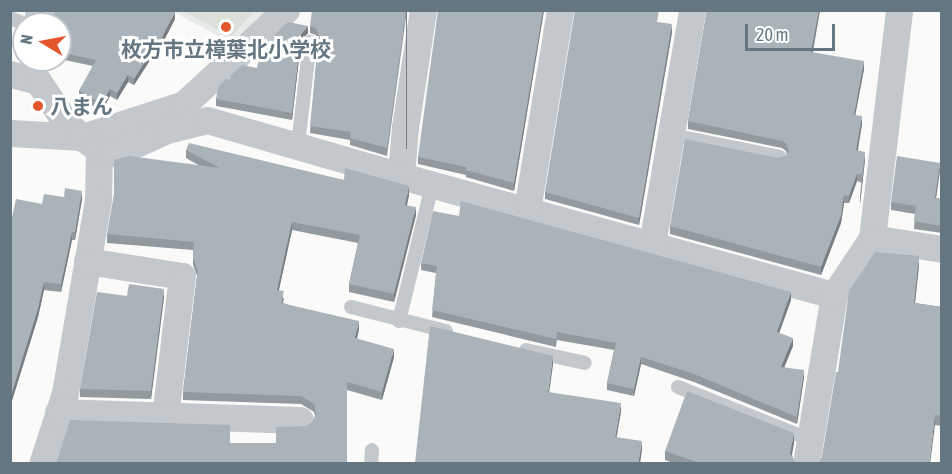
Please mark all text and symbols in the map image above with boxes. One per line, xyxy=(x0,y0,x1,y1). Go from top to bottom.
north arrow xyxy=(12,12,72,72)
scale bar xyxy=(748,12,838,50)
marker: 枚方市立樟葉北小学校 xyxy=(219,20,233,34)
text: 20 m xyxy=(756,24,788,45)
text: N xyxy=(17,33,36,45)
place label: 枚方市立樟葉北小学校 xyxy=(121,36,331,62)
place label: 八まん xyxy=(50,93,113,119)
marker: 八まん xyxy=(31,99,45,113)

